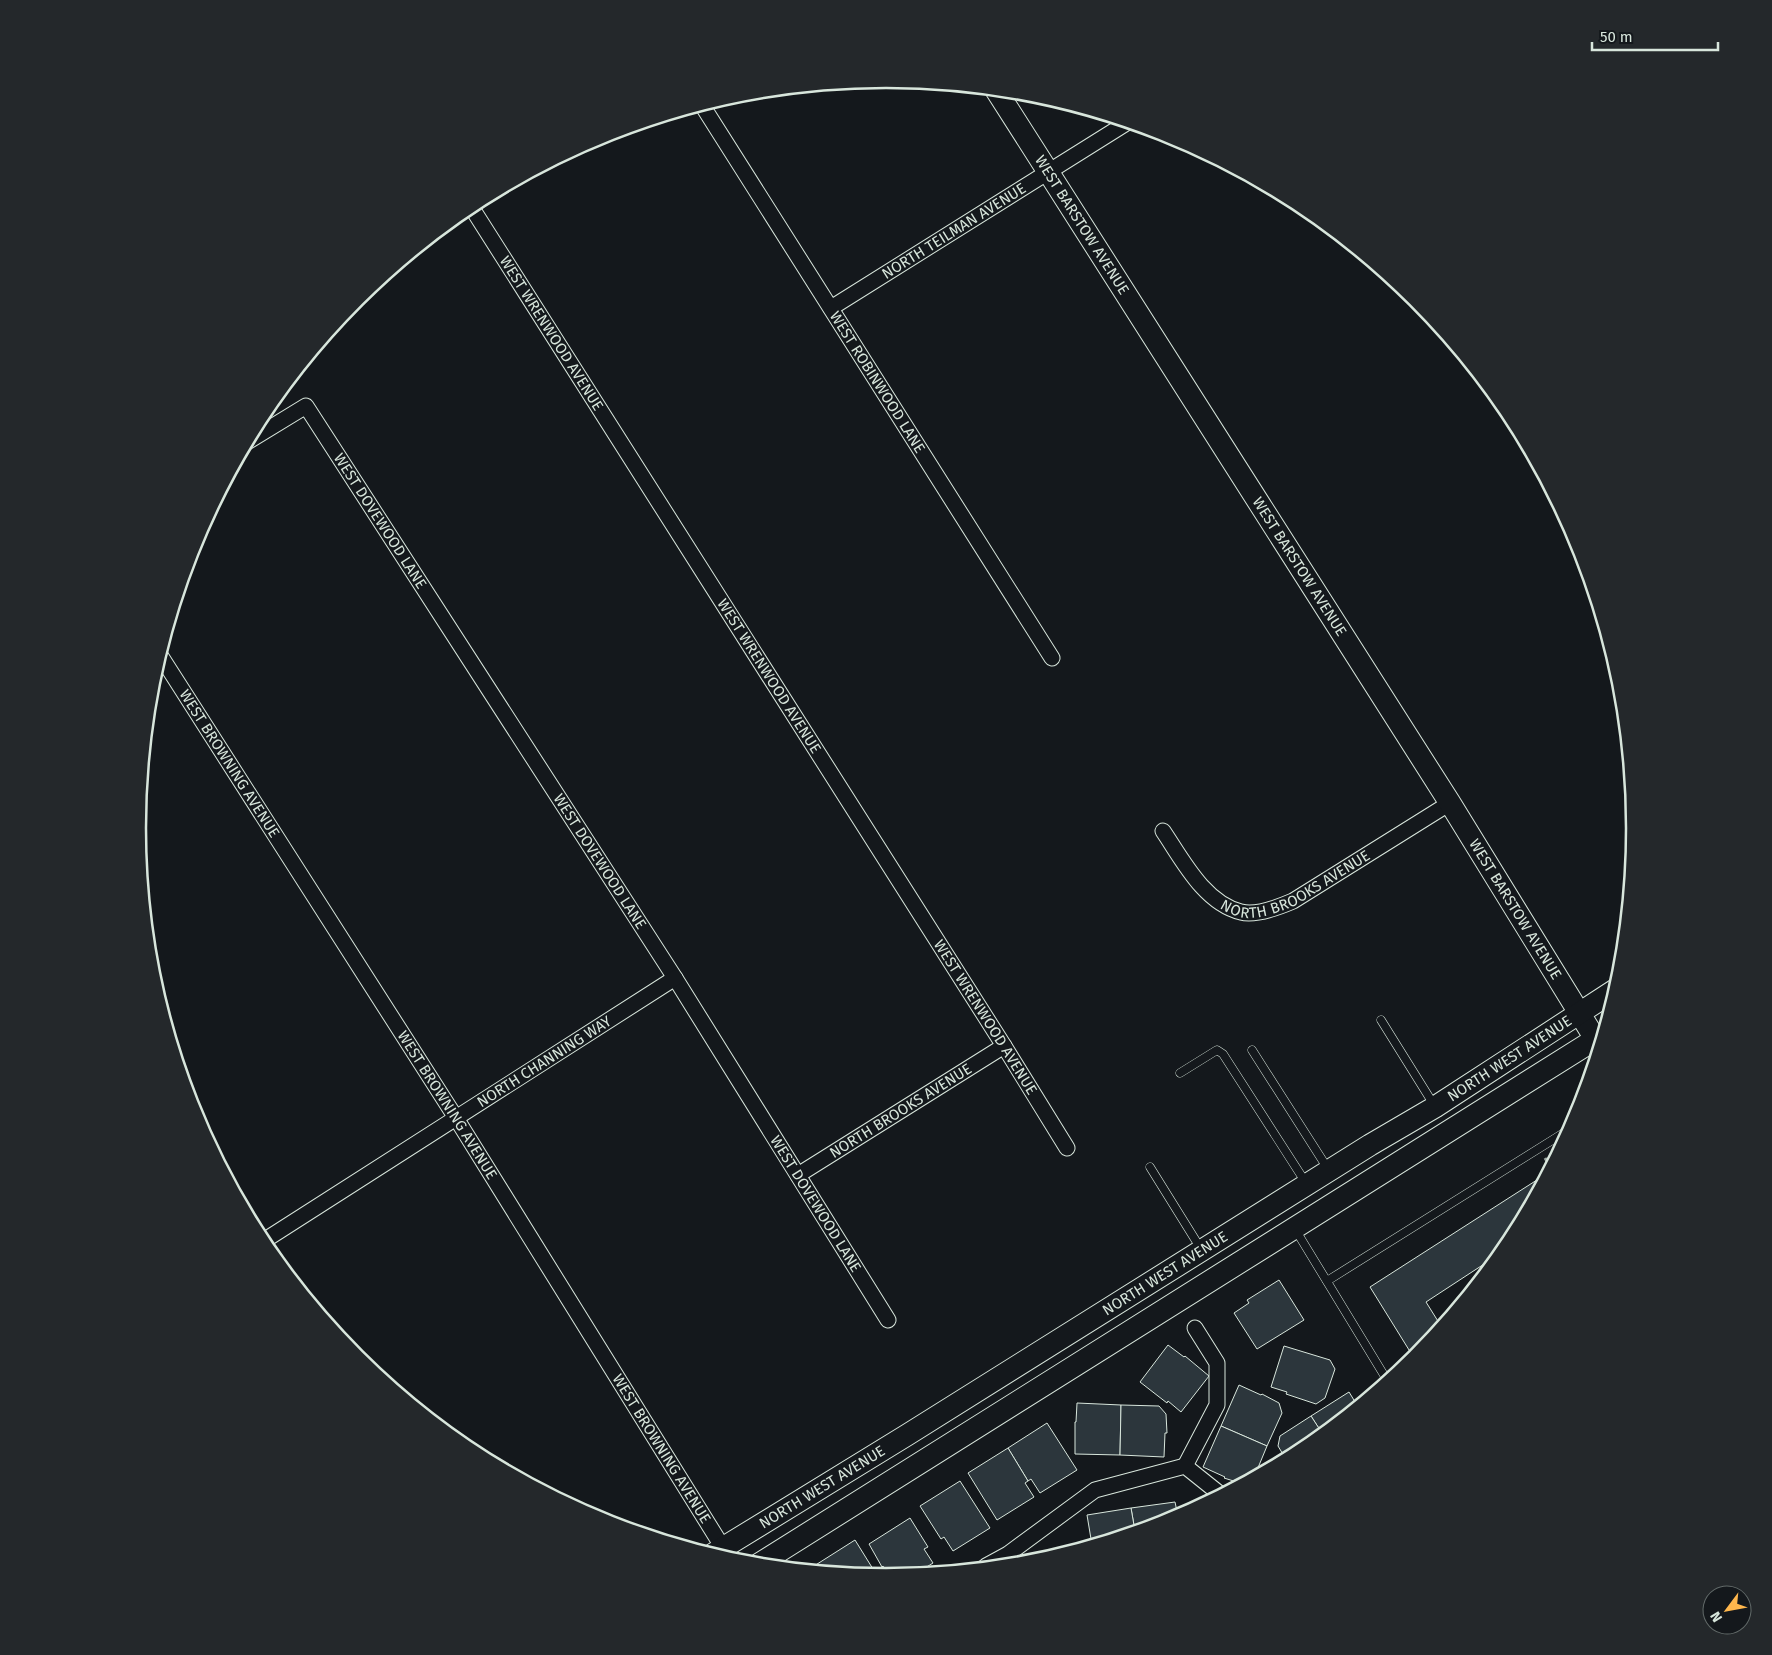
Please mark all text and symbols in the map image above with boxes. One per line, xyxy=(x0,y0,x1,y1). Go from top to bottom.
scale bar xyxy=(1592,20,1718,52)
text: 50 m xyxy=(1600,28,1633,46)
street label: WEST BARSTOW AVENUE xyxy=(1031,152,1133,298)
street label: NORTH TEILMAN AVENUE xyxy=(879,179,1029,283)
street label: WEST WRENWOOD AVENUE xyxy=(496,253,607,414)
street label: WEST ROBINWOOD LANE xyxy=(826,308,929,456)
street label: WEST DOVEWOOD LANE xyxy=(330,450,430,592)
street label: WEST BARSTOW AVENUE xyxy=(1249,494,1350,639)
street label: WEST WRENWOOD AVENUE xyxy=(713,595,825,757)
street label: WEST BROWNING AVENUE xyxy=(176,686,283,841)
street label: WEST DOVEWOOD LANE xyxy=(550,790,650,932)
street label: WEST BARSTOW AVENUE xyxy=(1465,836,1565,983)
street label: NORTH BROOKS AVENUE xyxy=(1217,846,1373,922)
street label: WEST WRENWOOD AVENUE xyxy=(930,937,1041,1098)
street label: NORTH CHANNING WAY xyxy=(474,1012,615,1111)
street label: NORTH WEST AVENUE xyxy=(1444,1012,1575,1105)
street label: WEST BROWNING AVENUE xyxy=(394,1028,501,1183)
street label: NORTH BROOKS AVENUE xyxy=(826,1060,975,1162)
street label: WEST DOVEWOOD LANE xyxy=(766,1132,865,1276)
street label: NORTH WEST AVENUE xyxy=(1099,1227,1231,1319)
street label: WEST BROWNING AVENUE xyxy=(608,1371,715,1527)
street label: NORTH WEST AVENUE xyxy=(756,1442,888,1532)
north arrow xyxy=(1702,1585,1752,1635)
text: N xyxy=(1707,1608,1726,1625)

